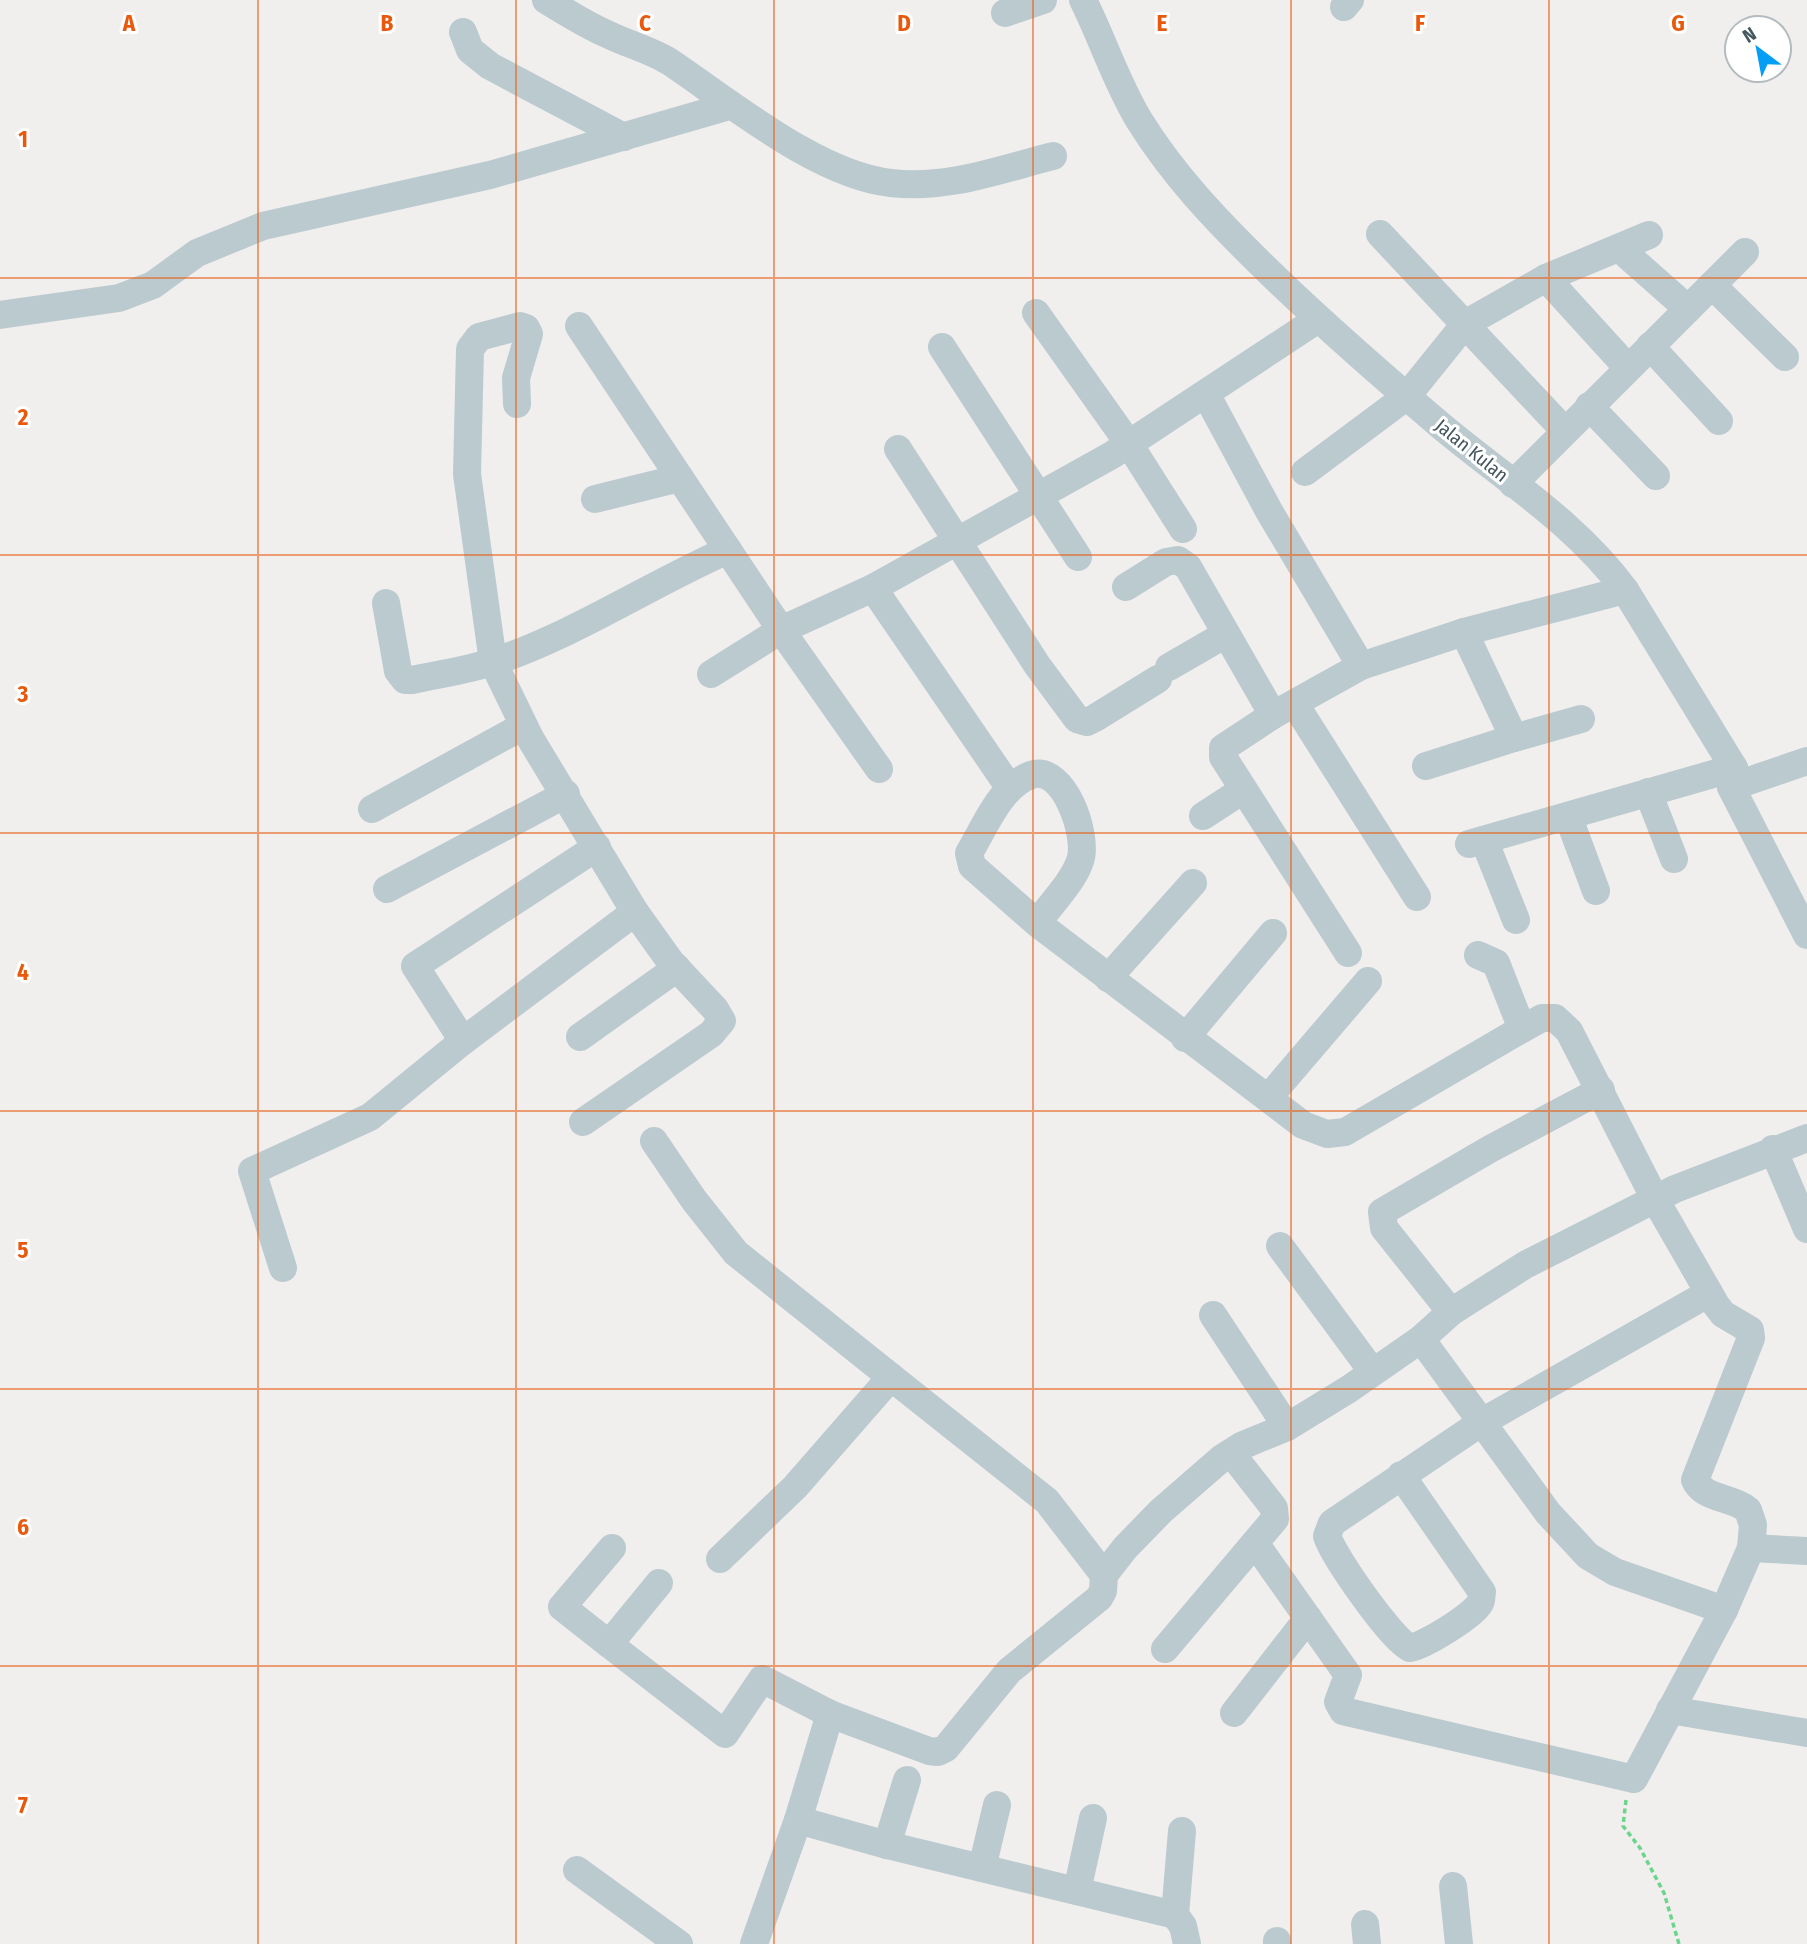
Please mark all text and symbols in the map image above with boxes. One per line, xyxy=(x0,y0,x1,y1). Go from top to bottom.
text: A xyxy=(122,9,136,37)
text: B xyxy=(381,9,394,37)
text: C xyxy=(639,9,651,37)
text: D xyxy=(897,9,911,37)
text: E xyxy=(1157,9,1168,37)
text: F xyxy=(1415,9,1425,37)
text: G xyxy=(1671,9,1685,37)
north arrow xyxy=(1723,14,1793,84)
text: N xyxy=(1738,22,1760,48)
text: 1 xyxy=(18,125,28,153)
text: 2 xyxy=(17,403,29,431)
street label: Jalan Kulan xyxy=(1431,414,1513,487)
text: 3 xyxy=(17,680,29,708)
text: 4 xyxy=(17,958,29,986)
text: 5 xyxy=(17,1236,29,1264)
text: 6 xyxy=(17,1513,29,1541)
text: 7 xyxy=(18,1791,28,1819)

